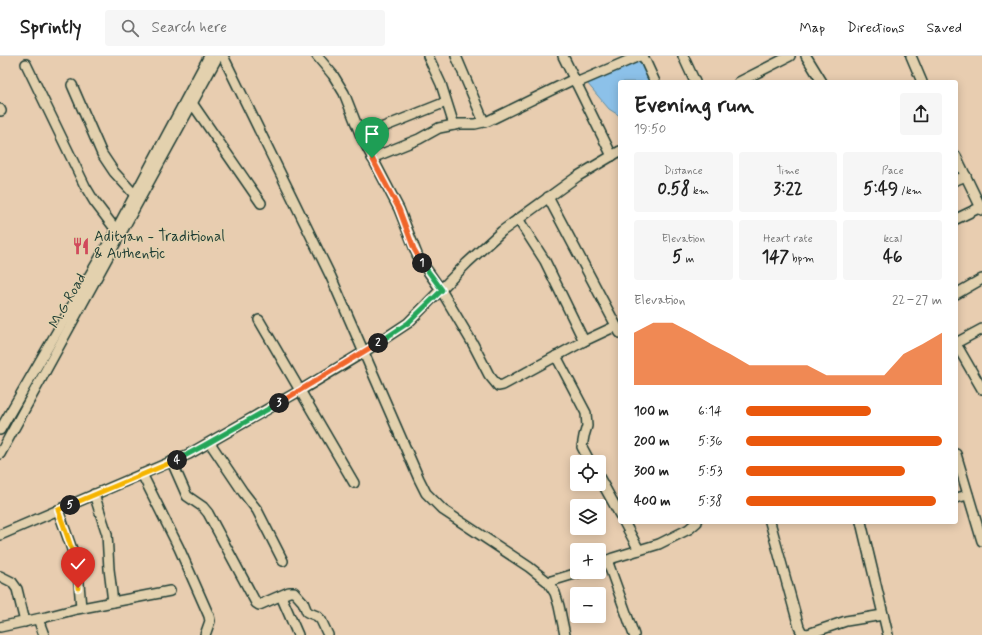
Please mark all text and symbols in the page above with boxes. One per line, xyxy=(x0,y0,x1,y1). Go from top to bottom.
search box xyxy=(105,10,385,46)
text: Sprintly xyxy=(20,15,81,40)
icon: search xyxy=(119,17,141,39)
text: Search here xyxy=(151,18,227,38)
text: Map xyxy=(799,19,825,37)
text: Directions xyxy=(847,19,905,37)
text: Saved xyxy=(927,19,962,37)
text: Evening run xyxy=(634,92,754,120)
button: share xyxy=(900,93,942,135)
pin xyxy=(355,117,389,158)
text: 19:50 xyxy=(634,121,666,138)
icon: arrive xyxy=(361,123,383,145)
text: Distance xyxy=(664,164,703,178)
text: Time xyxy=(776,164,800,178)
text: Pace xyxy=(882,164,904,178)
text: 0.58 xyxy=(658,178,690,200)
text: 3:22 xyxy=(773,178,803,200)
text: 5:49 xyxy=(863,178,898,200)
text: km xyxy=(690,184,709,198)
text: /km xyxy=(898,184,922,198)
place label: Adityan - Traditional & Authentic xyxy=(94,227,225,264)
text: Elevation xyxy=(662,232,705,246)
text: Heart rate xyxy=(763,232,813,246)
text: kcal xyxy=(883,232,902,246)
restaurant icon: Adityan - Traditional & Authentic xyxy=(71,236,91,256)
text: 5 xyxy=(672,246,683,268)
text: 147 xyxy=(762,246,789,268)
text: 46 xyxy=(883,246,902,268)
text: m xyxy=(683,252,694,266)
text: bpm xyxy=(789,252,814,266)
pin: 1 xyxy=(412,253,432,273)
text: 1 xyxy=(420,256,424,270)
street label: M.G Road xyxy=(45,270,91,332)
text: Elevation xyxy=(634,292,685,309)
text: 22–27 m xyxy=(892,292,942,309)
pin: 2 xyxy=(368,333,388,353)
text: 2 xyxy=(375,336,381,350)
pin: 3 xyxy=(269,393,289,413)
text: 3 xyxy=(277,396,281,410)
text: 100 m xyxy=(634,403,669,420)
text: 6:14 xyxy=(698,403,722,420)
text: 200 m xyxy=(634,433,669,450)
text: 5:36 xyxy=(698,433,722,450)
pin: 4 xyxy=(167,450,187,470)
text: 4 xyxy=(174,453,180,467)
map controls xyxy=(570,455,606,623)
button: locate xyxy=(570,455,606,491)
text: 300 m xyxy=(634,463,669,480)
text: 5:53 xyxy=(698,463,723,480)
text: 400 m xyxy=(634,493,671,510)
text: 5:38 xyxy=(698,493,722,510)
pin: 5 xyxy=(60,495,80,515)
text: 5 xyxy=(67,498,73,512)
button: layers xyxy=(570,499,606,535)
button: + xyxy=(570,543,606,579)
pin xyxy=(61,547,95,588)
icon: check xyxy=(67,553,89,575)
button: − xyxy=(570,587,606,623)

